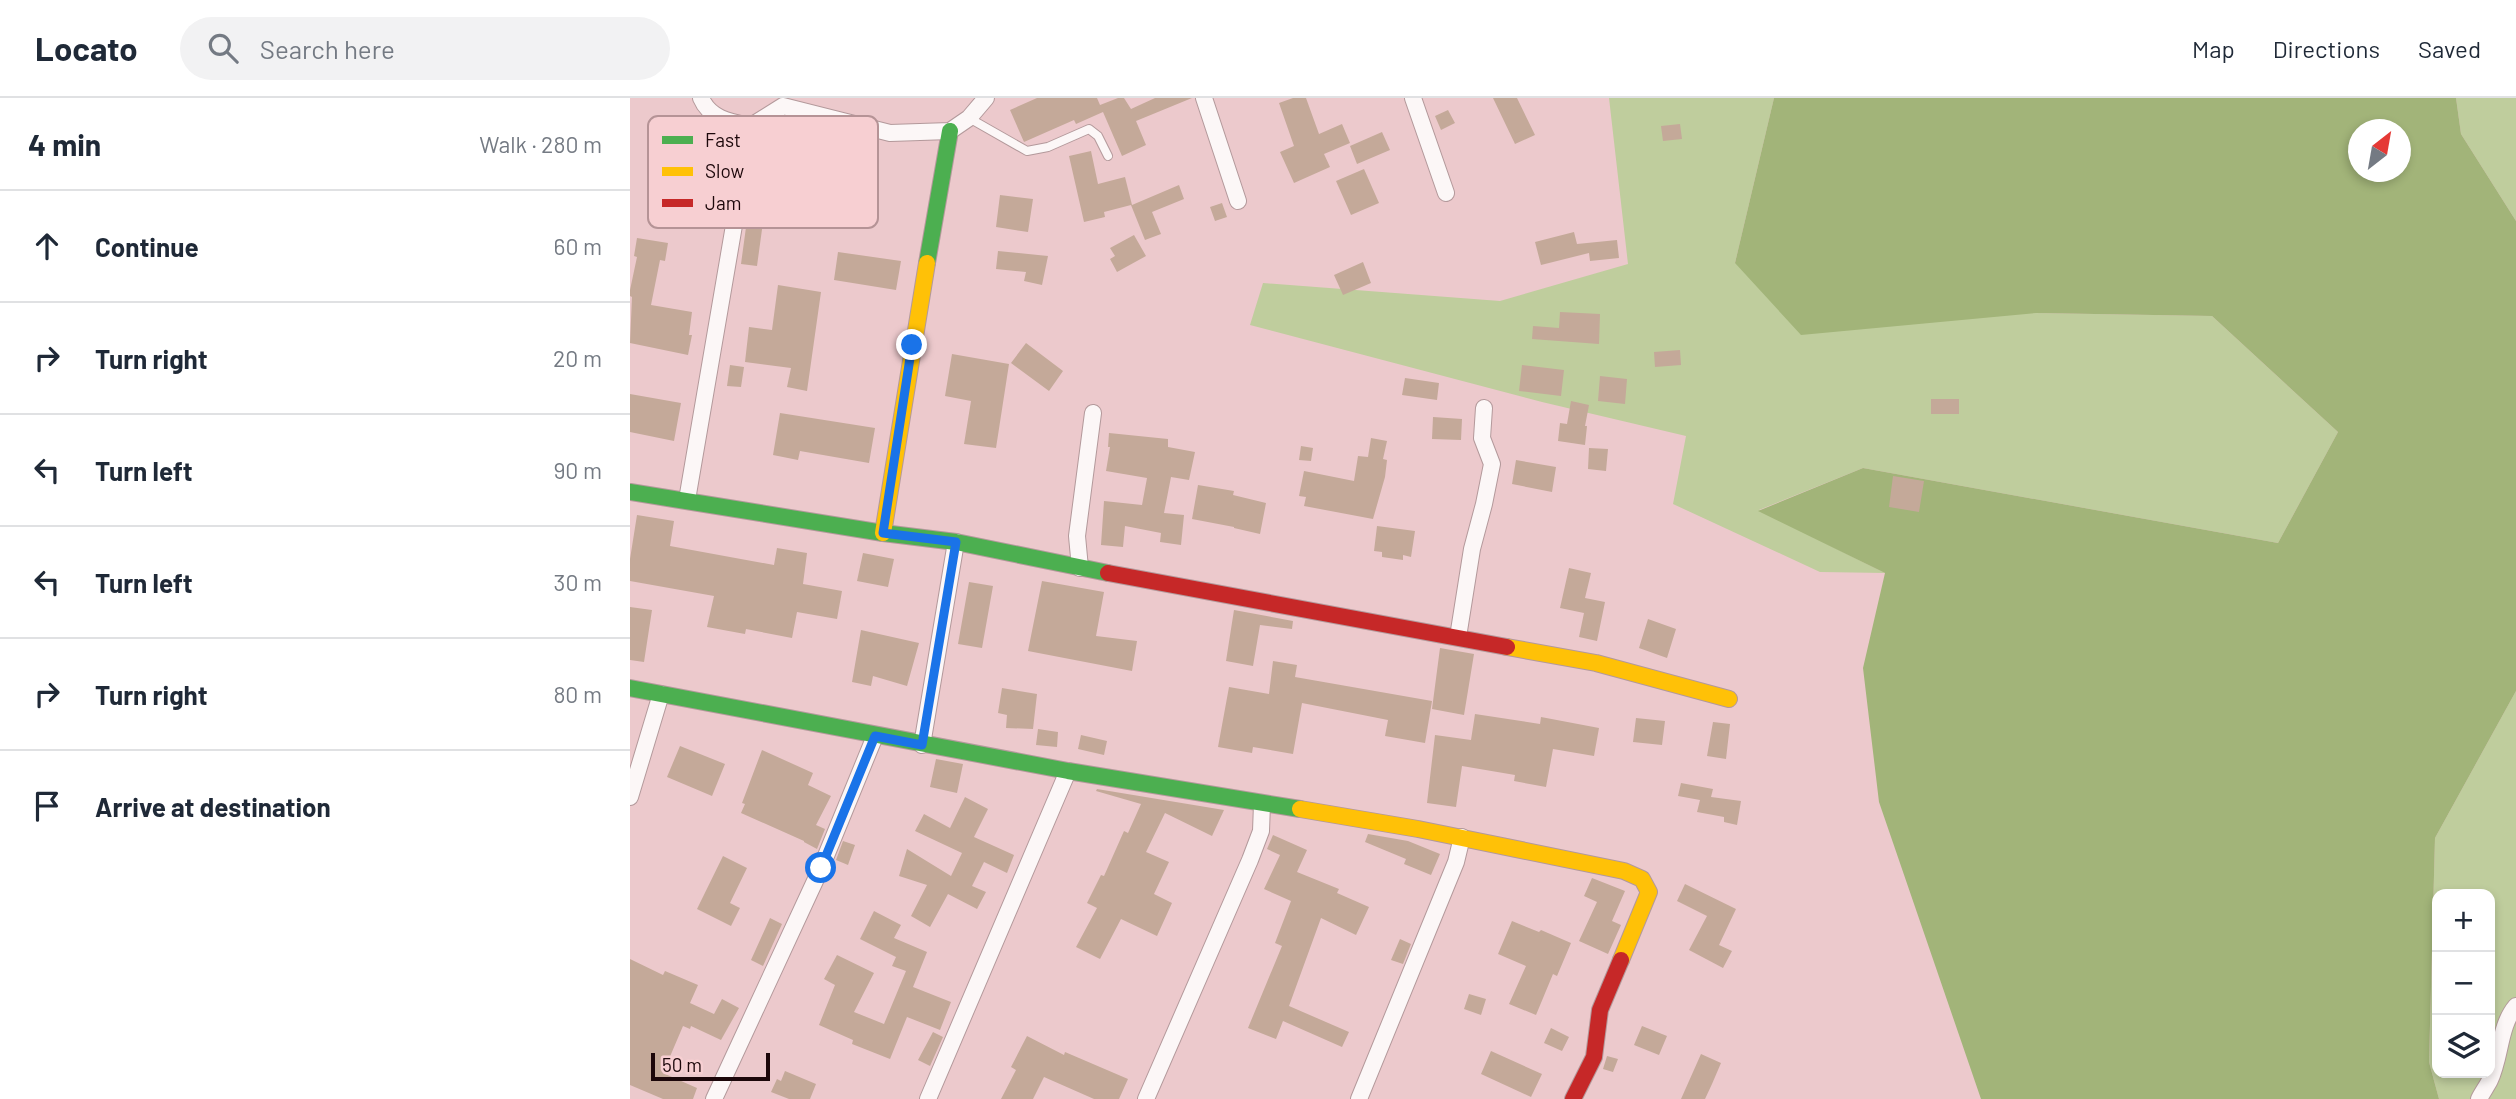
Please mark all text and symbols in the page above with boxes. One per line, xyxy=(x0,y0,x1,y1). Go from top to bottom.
search box xyxy=(180,17,670,80)
text: Locato xyxy=(35,28,138,68)
icon: search xyxy=(204,29,242,67)
text: Search here xyxy=(260,33,395,64)
text: Map xyxy=(2192,34,2235,63)
text: Directions xyxy=(2273,34,2380,63)
text: Saved xyxy=(2418,34,2481,63)
legend xyxy=(648,116,878,228)
north arrow xyxy=(2348,119,2411,182)
text: 4 min xyxy=(28,126,101,162)
text: Fast xyxy=(705,128,741,151)
text: Walk · 280 m xyxy=(479,130,602,158)
text: Slow xyxy=(705,159,744,182)
text: Jam xyxy=(705,191,741,214)
icon: ahead xyxy=(28,227,66,265)
text: Continue xyxy=(95,231,199,262)
text: 60 m xyxy=(554,232,602,260)
route end xyxy=(896,329,927,360)
icon: right xyxy=(28,339,66,377)
text: Turn right xyxy=(95,343,208,374)
text: 20 m xyxy=(553,344,602,372)
icon: left xyxy=(28,451,66,489)
text: Turn left xyxy=(95,455,193,486)
text: 90 m xyxy=(553,456,602,484)
icon: left xyxy=(28,563,66,601)
text: Turn left xyxy=(95,567,193,598)
text: 30 m xyxy=(554,568,602,596)
icon: right xyxy=(28,675,66,713)
text: Turn right xyxy=(95,679,208,710)
text: 80 m xyxy=(553,680,602,708)
icon: arrive xyxy=(28,787,66,825)
text: Arrive at destination xyxy=(95,791,331,822)
route start xyxy=(805,852,836,883)
map controls xyxy=(2432,889,2495,1078)
button: + xyxy=(2432,889,2495,952)
button: − xyxy=(2432,952,2495,1015)
button: layers xyxy=(2432,1015,2495,1078)
scale bar xyxy=(651,1050,770,1082)
text: 50 m xyxy=(662,1053,702,1076)

